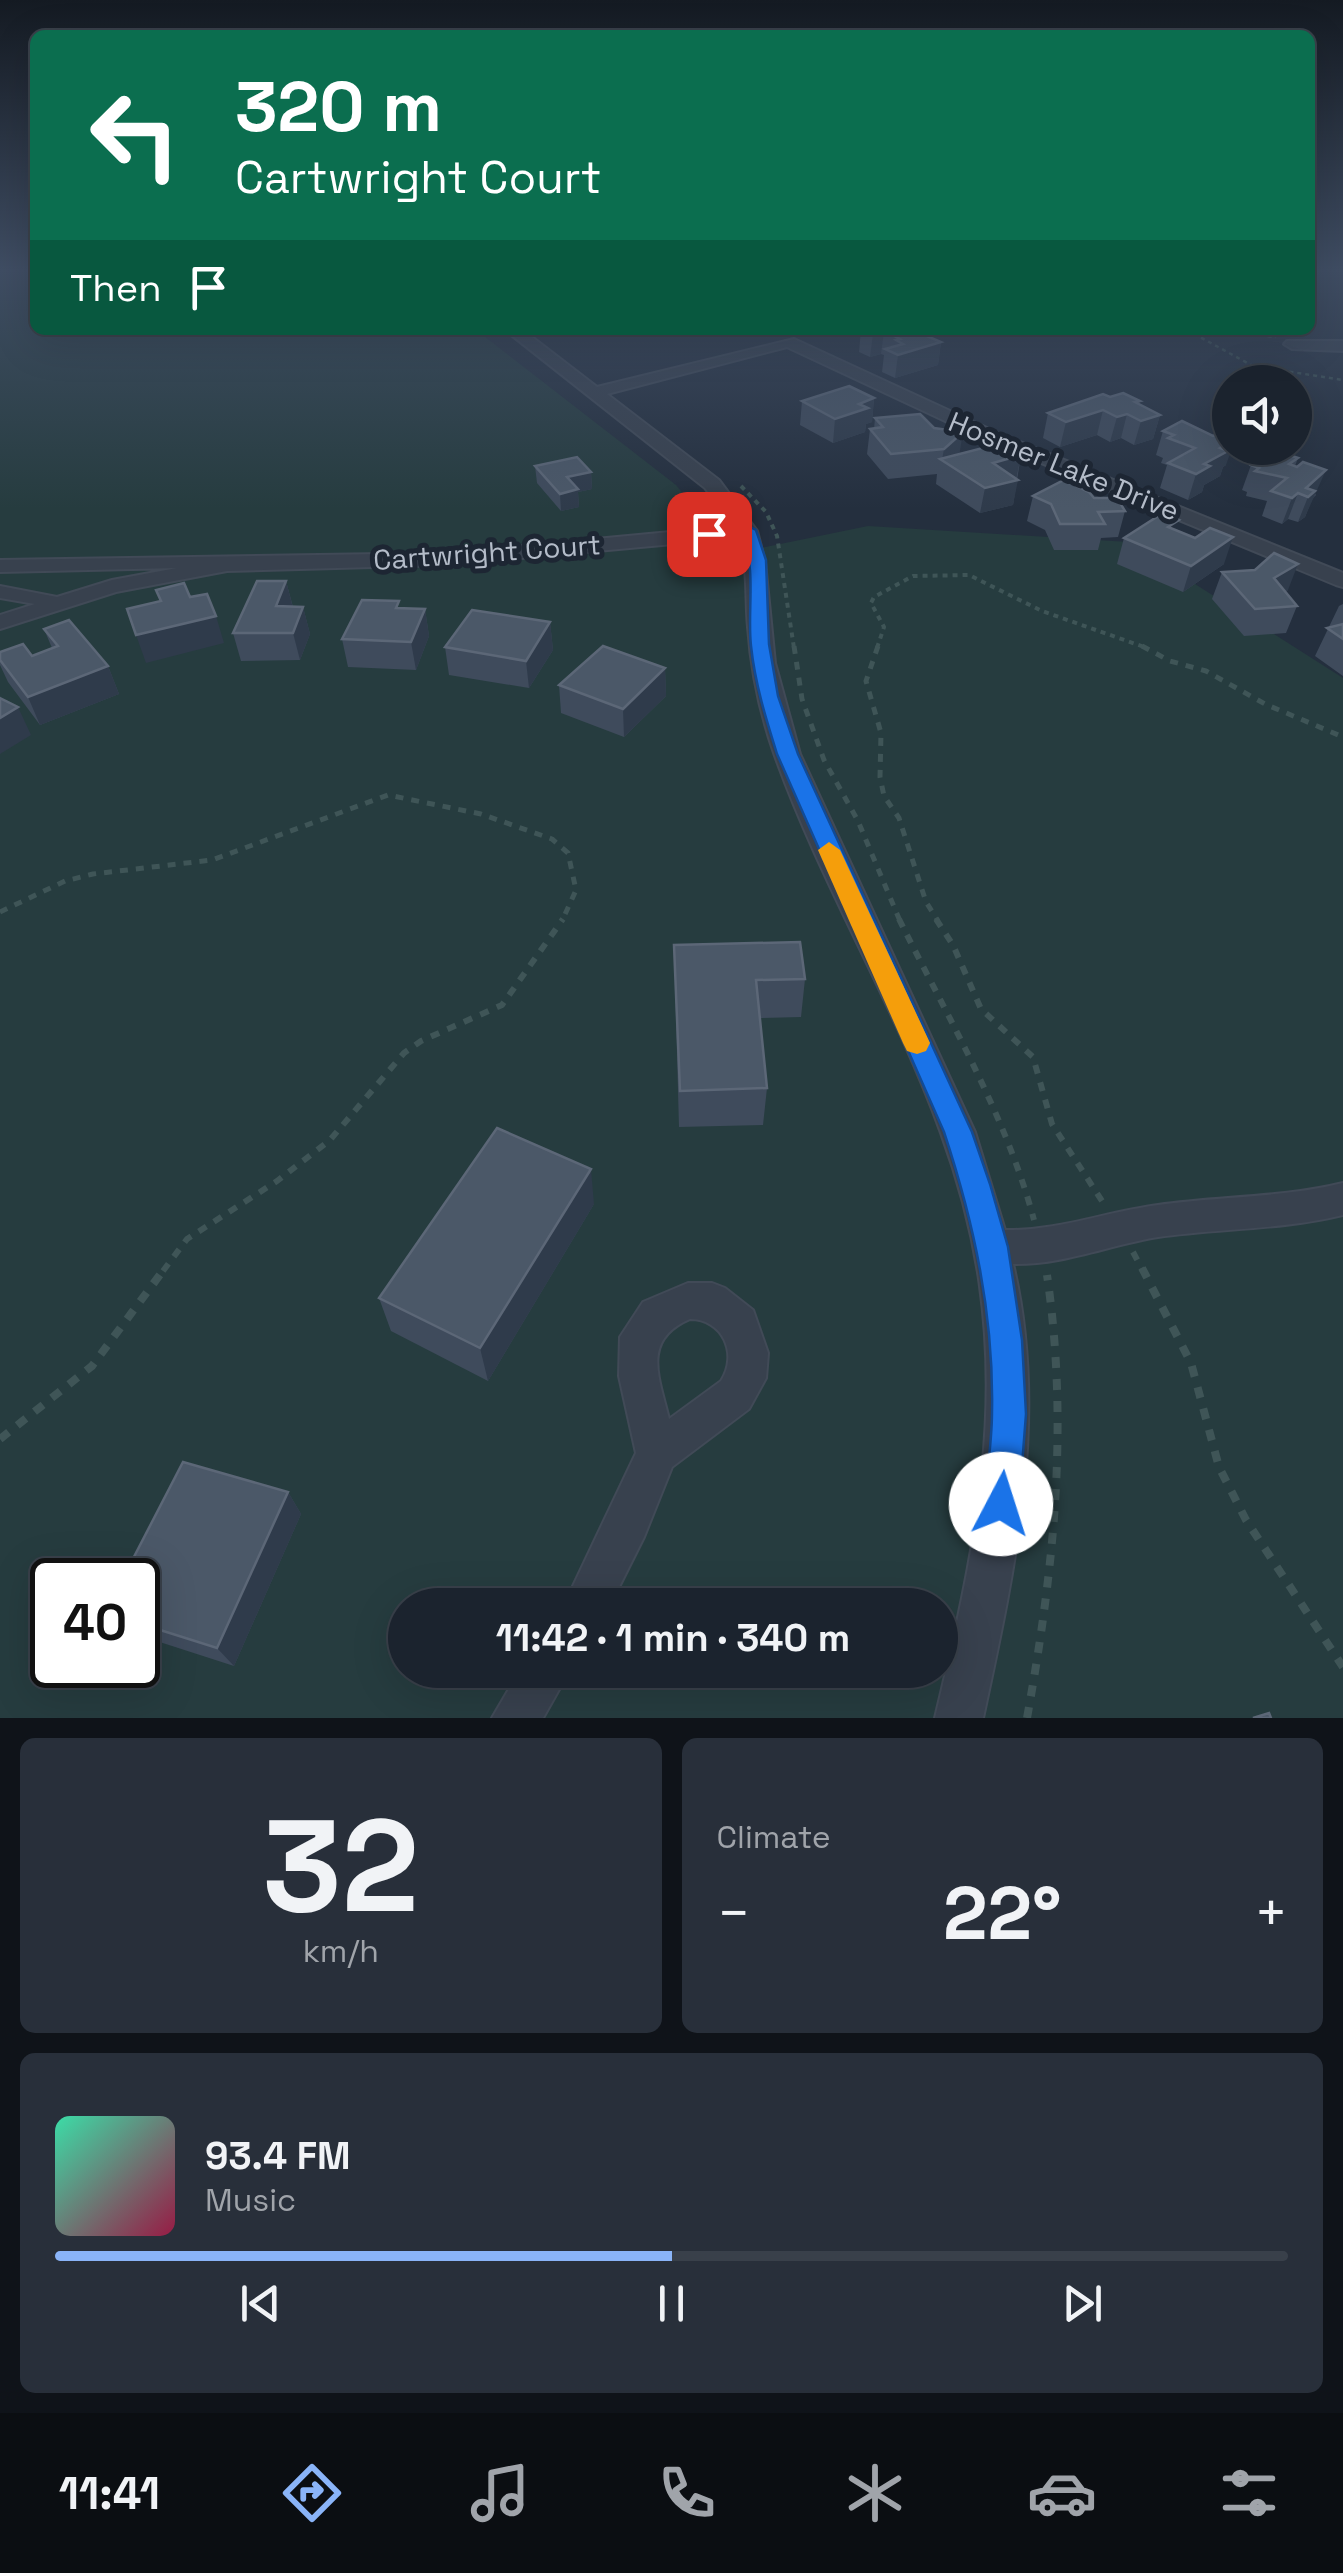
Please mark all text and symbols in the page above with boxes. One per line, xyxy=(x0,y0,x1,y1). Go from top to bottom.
text: 320 m xyxy=(235,62,442,151)
icon: left xyxy=(70,70,200,200)
text: Cartwright Court xyxy=(235,149,601,206)
icon: arrive xyxy=(181,260,236,315)
text: Then xyxy=(70,264,161,312)
map controls xyxy=(1212,365,1312,465)
button: sound xyxy=(1212,365,1312,465)
street label: Hosmer Lake Drive xyxy=(943,403,1185,529)
pin xyxy=(667,492,752,577)
icon: arrive xyxy=(682,507,737,562)
street label: Cartwright Court xyxy=(372,526,602,578)
position arrow xyxy=(949,1452,1053,1556)
speed limit sign: 40 xyxy=(30,1558,160,1688)
text: 11:42 · 1 min · 340 m xyxy=(496,1614,850,1662)
text: 32 xyxy=(263,1783,419,1949)
text: Climate xyxy=(717,1817,831,1857)
text: 22° xyxy=(943,1865,1062,1961)
text: − xyxy=(717,1878,751,1948)
text: + xyxy=(1254,1878,1288,1948)
text: km/h xyxy=(303,1931,379,1971)
text: 93.4 FM xyxy=(205,2132,351,2180)
text: Music xyxy=(205,2180,296,2220)
icon: previous xyxy=(233,2276,288,2331)
icon: pause xyxy=(644,2276,699,2331)
icon: next xyxy=(1055,2276,1110,2331)
icon: directions xyxy=(277,2458,347,2528)
icon: music xyxy=(465,2458,535,2528)
icon: phone xyxy=(652,2458,722,2528)
icon: climate xyxy=(840,2458,910,2528)
icon: car xyxy=(1027,2458,1097,2528)
icon: filters xyxy=(1214,2458,1284,2528)
text: 11:41 xyxy=(59,2465,160,2522)

